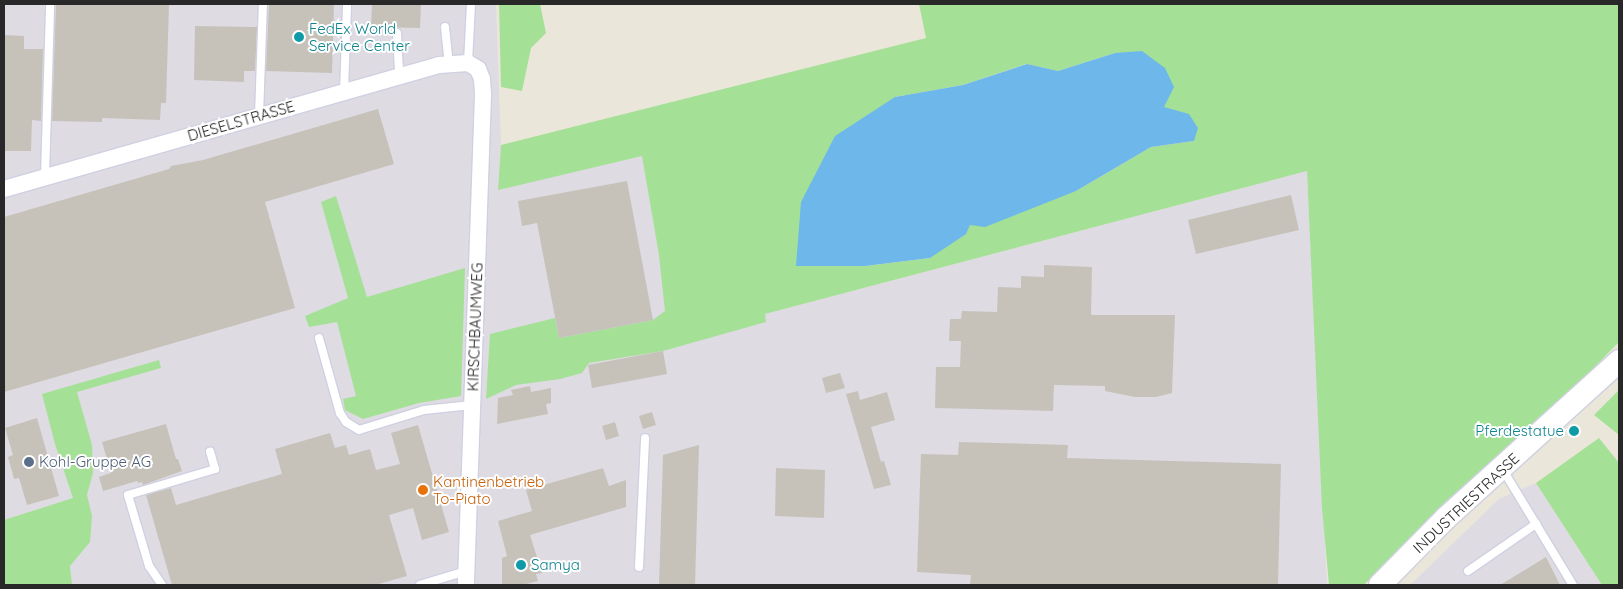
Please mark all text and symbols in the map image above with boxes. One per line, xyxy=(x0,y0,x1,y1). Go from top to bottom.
place label: FedEx World Service Center xyxy=(309,19,410,54)
marker: FedEx World Service Center xyxy=(293,31,305,43)
street label: DIESELSTRASSE xyxy=(185,97,297,145)
street label: KIRSCHBAUMWEG xyxy=(464,262,486,392)
place label: Pferdestatue xyxy=(1475,422,1564,440)
marker: Pferdestatue xyxy=(1568,425,1580,437)
street label: INDUSTRIESTRASSE xyxy=(1409,449,1523,557)
place label: Kohl-Gruppe AG xyxy=(39,453,151,471)
marker: Kohl-Gruppe AG xyxy=(23,456,35,468)
place label: Kantinenbetrieb To-Piato xyxy=(433,472,544,507)
marker: Kantinenbetrieb To-Piato xyxy=(417,484,429,496)
place label: Samya xyxy=(531,556,580,574)
marker: Samya xyxy=(515,559,527,571)

